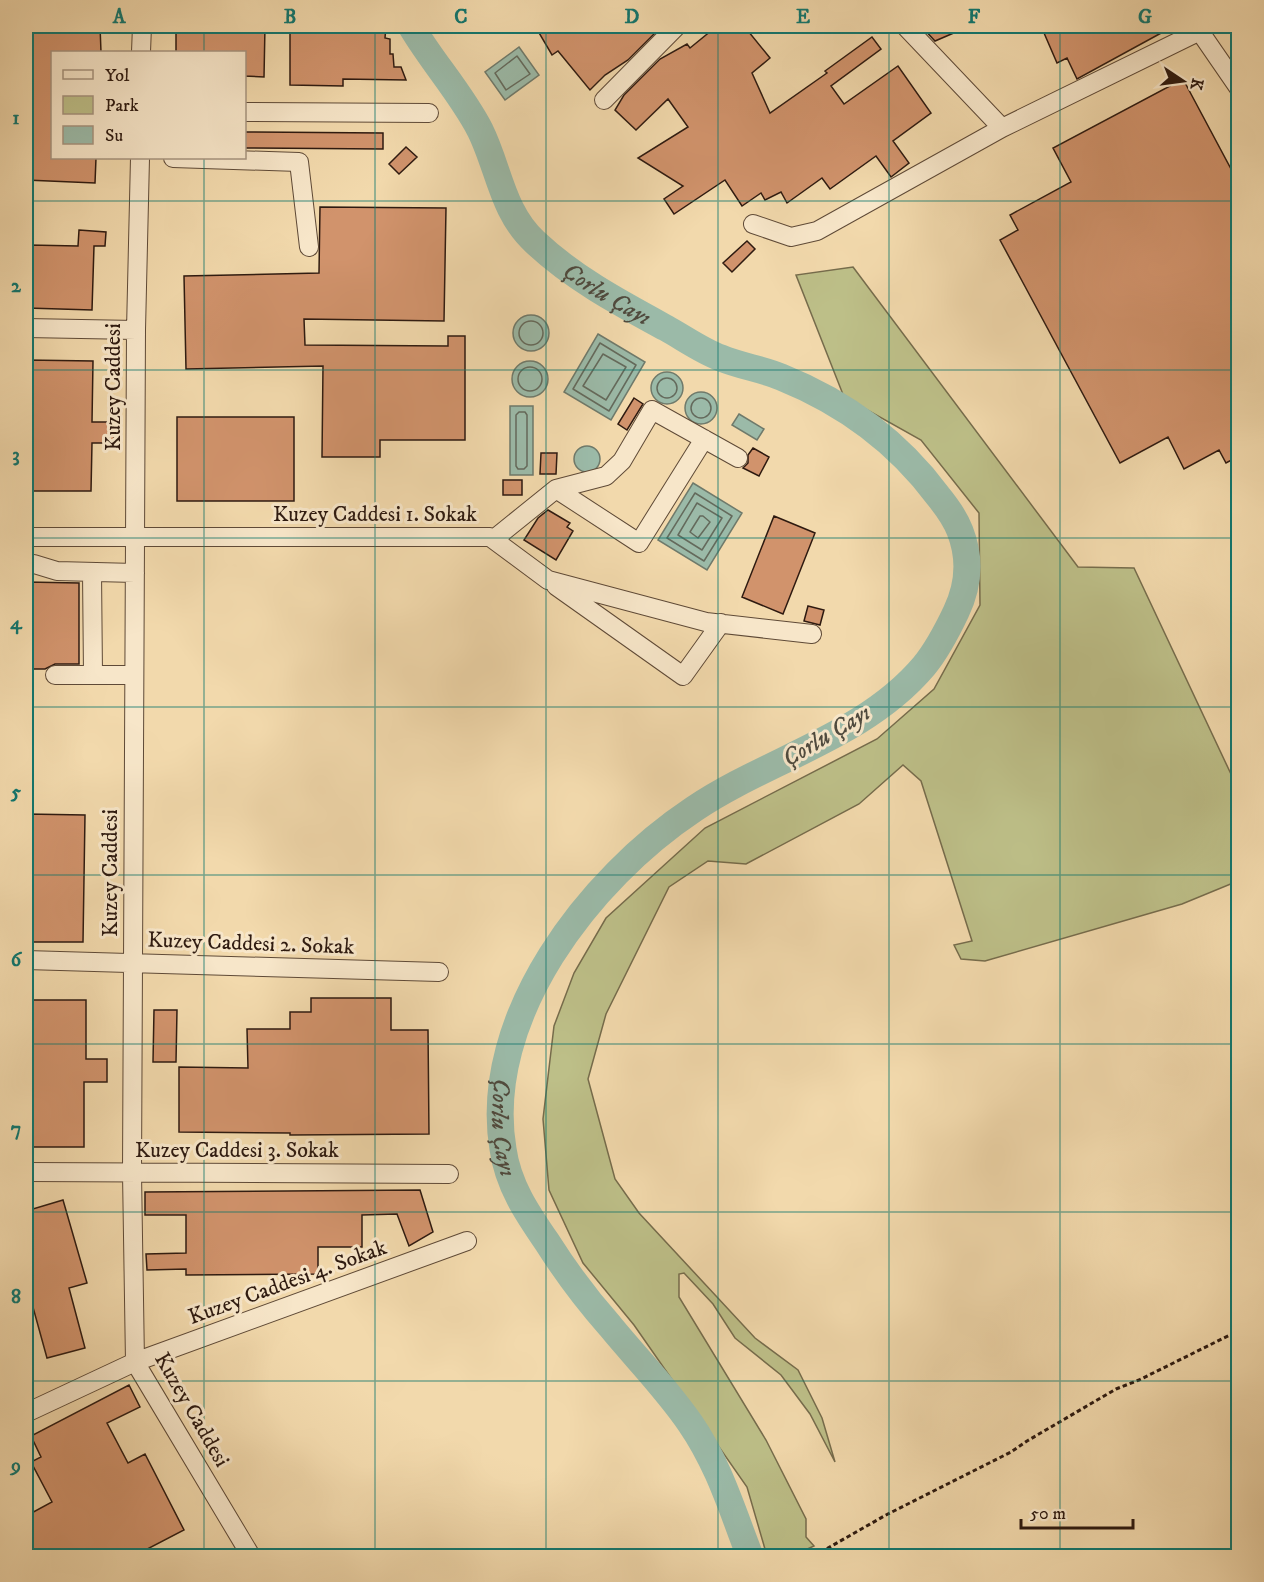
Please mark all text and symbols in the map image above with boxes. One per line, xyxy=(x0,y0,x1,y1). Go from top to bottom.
text: A xyxy=(112,5,127,30)
text: B xyxy=(284,5,296,30)
text: C xyxy=(454,5,468,30)
text: D xyxy=(625,5,640,30)
text: E xyxy=(796,5,810,30)
text: F xyxy=(968,5,981,30)
text: G xyxy=(1138,5,1152,30)
legend xyxy=(51,51,246,159)
north arrow xyxy=(1153,51,1213,111)
text: Yol xyxy=(105,65,130,87)
text: K xyxy=(1185,76,1208,93)
text: Park xyxy=(105,95,139,117)
text: 1 xyxy=(12,106,20,131)
text: Su xyxy=(105,125,123,147)
water label: Çorlu Çayı xyxy=(557,256,656,333)
text: 2 xyxy=(11,274,22,299)
street label: Kuzey Caddesi xyxy=(100,323,127,451)
text: 3 xyxy=(12,443,20,468)
street label: Kuzey Caddesi 1. Sokak xyxy=(273,501,477,528)
text: 4 xyxy=(10,611,23,636)
water label: Çorlu Çayı xyxy=(777,698,876,774)
text: 5 xyxy=(10,780,21,805)
street label: Kuzey Caddesi xyxy=(97,809,124,937)
street label: Kuzey Caddesi 2. Sokak xyxy=(147,926,355,961)
text: 6 xyxy=(11,948,23,973)
water label: Çorlu Çayı xyxy=(484,1077,523,1180)
text: 7 xyxy=(11,1117,21,1142)
street label: Kuzey Caddesi 3. Sokak xyxy=(135,1137,339,1164)
street label: Kuzey Caddesi 4. Sokak xyxy=(185,1234,390,1331)
text: 8 xyxy=(11,1285,21,1310)
street label: Kuzey Caddesi xyxy=(148,1348,235,1472)
text: 9 xyxy=(9,1454,21,1479)
scale bar xyxy=(1021,1492,1134,1530)
text: 50 m xyxy=(1030,1503,1066,1525)

